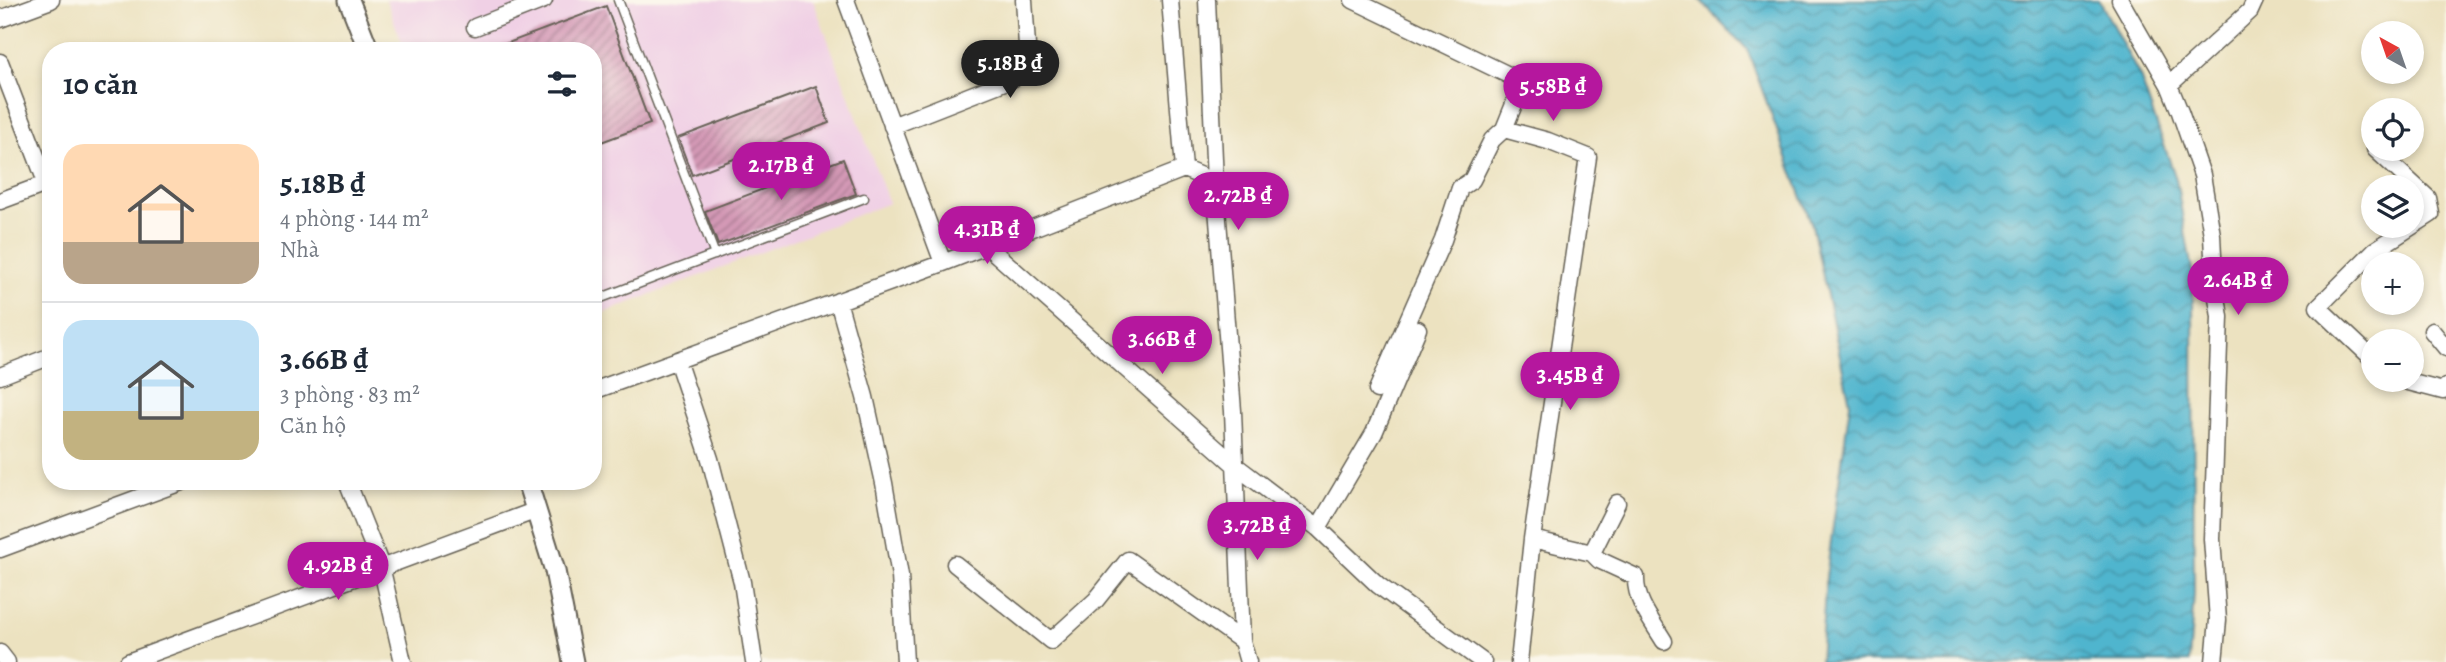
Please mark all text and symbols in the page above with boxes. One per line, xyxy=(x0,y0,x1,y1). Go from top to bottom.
north arrow xyxy=(2361,21,2424,84)
map controls xyxy=(2361,21,2424,392)
pin: 5.18B ₫ xyxy=(945,41,1075,100)
text: 5.18B ₫ xyxy=(977,47,1043,78)
text: 10 căn xyxy=(63,64,138,104)
pin: 5.58B ₫ xyxy=(1488,64,1618,123)
icon: filters xyxy=(543,65,581,103)
text: 5.58B ₫ xyxy=(1519,70,1587,101)
button: locate xyxy=(2361,98,2424,161)
pin: 2.17B ₫ xyxy=(716,142,846,202)
text: 2.17B ₫ xyxy=(748,149,814,180)
text: 5.18B ₫ xyxy=(280,163,366,203)
icon: home xyxy=(119,172,203,256)
pin: 2.72B ₫ xyxy=(1173,173,1303,232)
button: layers xyxy=(2361,175,2424,238)
text: 2.72B ₫ xyxy=(1204,179,1272,210)
text: 4 phòng · 144 m² xyxy=(280,203,429,234)
pin: 4.31B ₫ xyxy=(922,206,1052,266)
text: 4.31B ₫ xyxy=(954,213,1020,244)
text: Nhà xyxy=(280,234,320,265)
button: + xyxy=(2361,252,2424,315)
pin: 2.64B ₫ xyxy=(2173,258,2303,317)
text: 2.64B ₫ xyxy=(2203,264,2273,295)
pin: 3.66B ₫ xyxy=(1097,316,1227,376)
text: 3.66B ₫ xyxy=(1128,323,1196,354)
button: − xyxy=(2361,329,2424,392)
text: 3.66B ₫ xyxy=(280,339,369,379)
icon: home xyxy=(119,348,203,432)
pin: 3.45B ₫ xyxy=(1505,352,1635,412)
text: 3.45B ₫ xyxy=(1537,359,1604,390)
text: 3 phòng · 83 m² xyxy=(280,379,420,410)
text: Căn hộ xyxy=(280,410,346,441)
pin: 3.72B ₫ xyxy=(1192,503,1322,562)
text: 3.72B ₫ xyxy=(1223,509,1291,540)
pin: 4.92B ₫ xyxy=(273,542,403,602)
text: 4.92B ₫ xyxy=(303,549,373,580)

